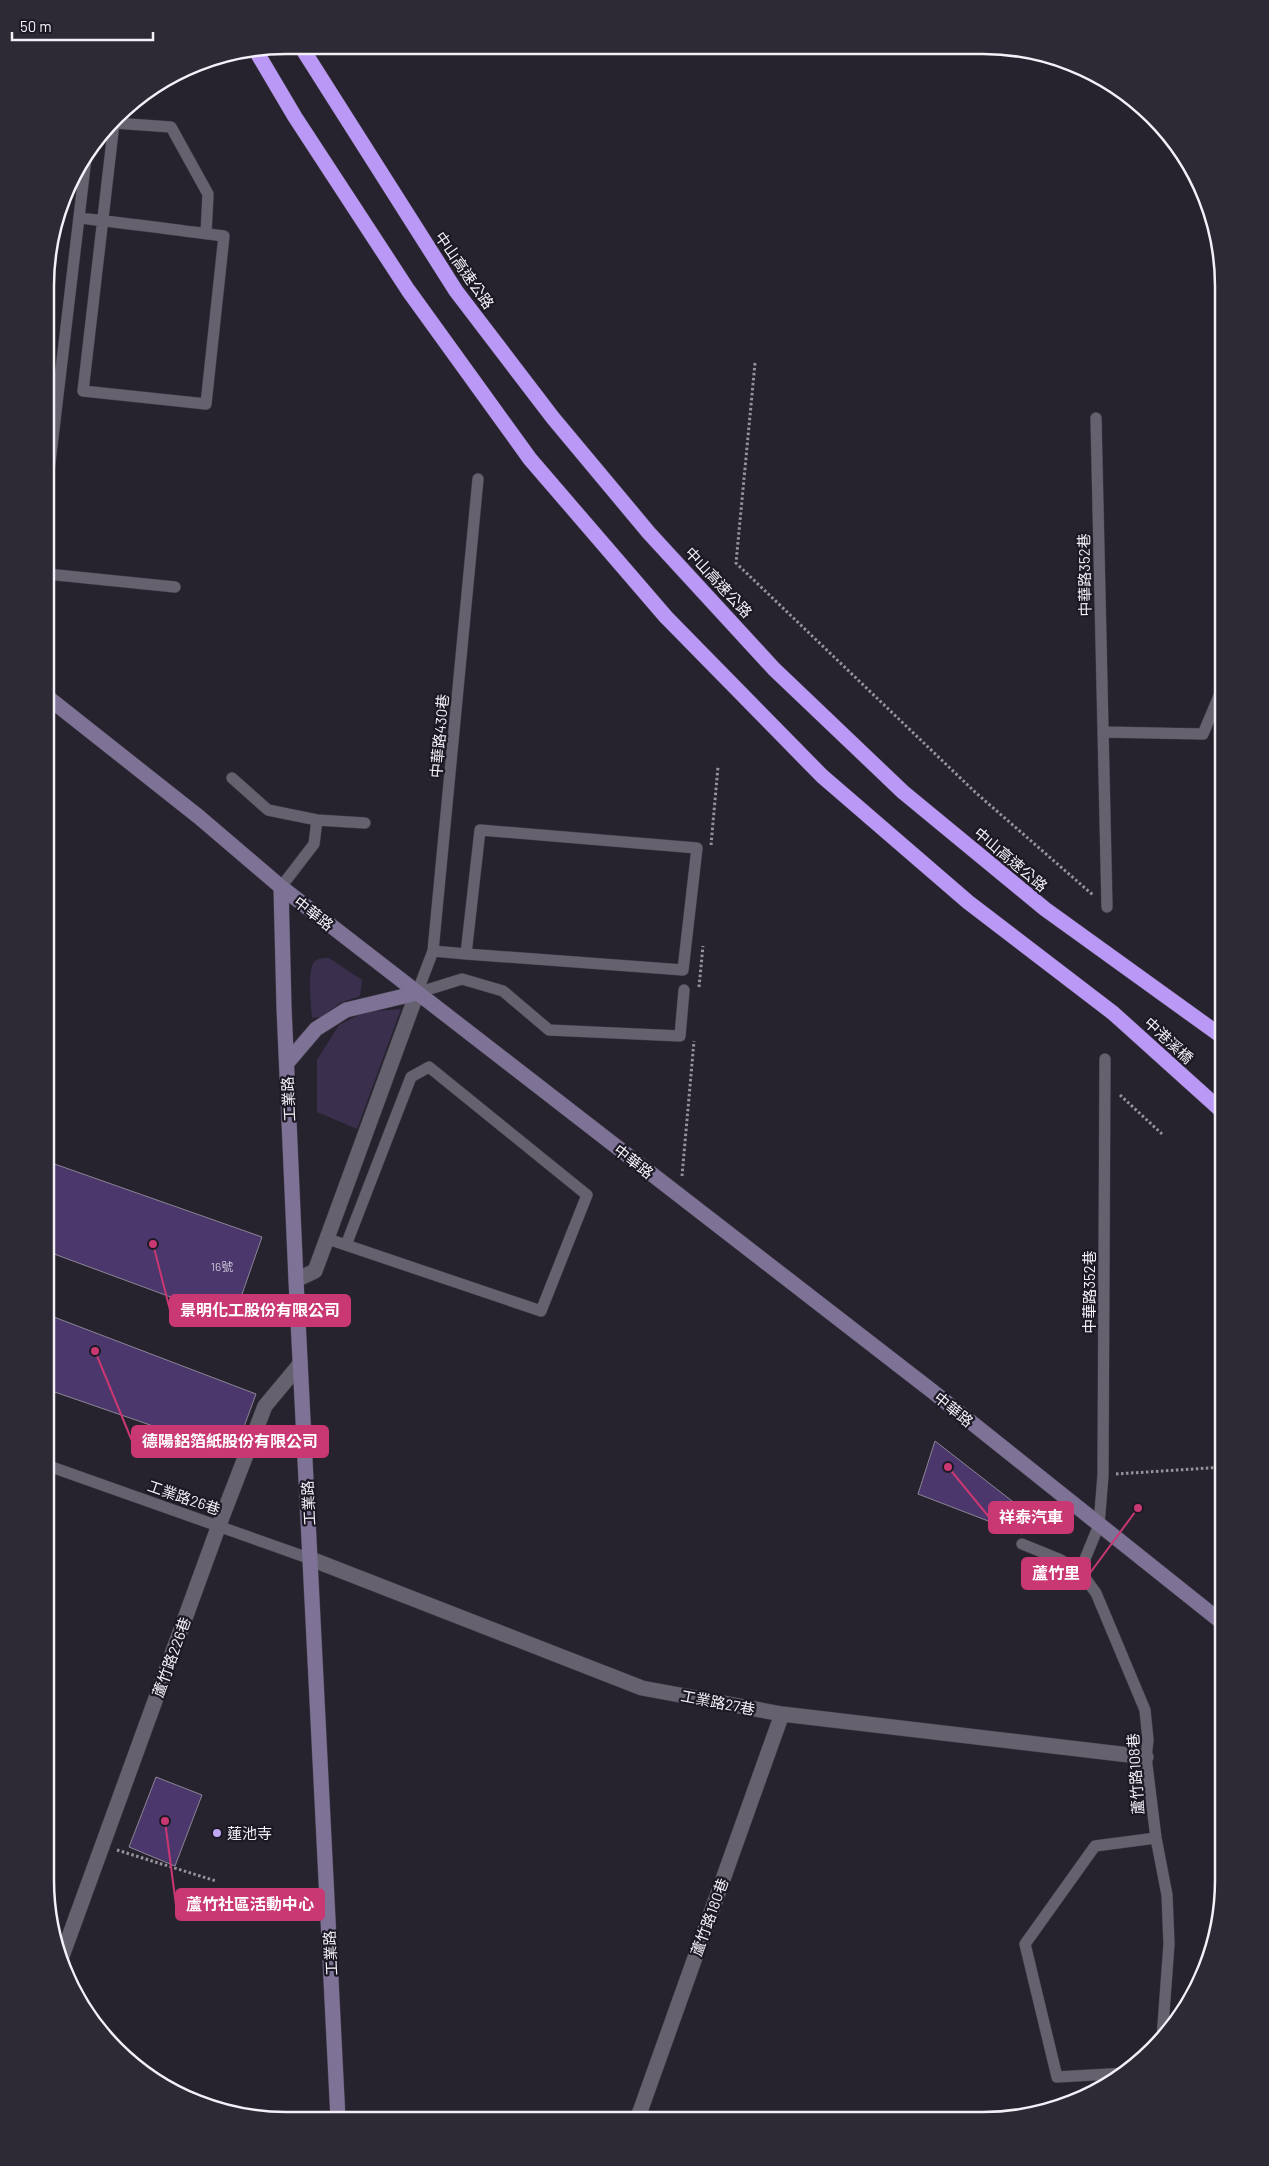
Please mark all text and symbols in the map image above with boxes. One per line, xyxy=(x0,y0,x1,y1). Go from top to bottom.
scale bar xyxy=(12,10,154,42)
text: 50 m xyxy=(20,17,52,35)
street label: 中山高速公路 xyxy=(432,228,498,312)
street label: 中華路352巷 xyxy=(1074,533,1094,617)
street label: 中山高速公路 xyxy=(682,543,756,621)
street label: 中華路430巷 xyxy=(426,693,452,779)
street label: 中山高速公路 xyxy=(971,823,1051,895)
street label: 中華路 xyxy=(291,892,337,934)
street label: 中港溪橋 xyxy=(1141,1013,1197,1067)
street label: 工業路 xyxy=(278,1076,298,1122)
street label: 中華路 xyxy=(611,1140,657,1182)
street label: 中華路352巷 xyxy=(1080,1250,1098,1334)
house number: 16號 xyxy=(211,1259,233,1273)
callout: 景明化工股份有限公司 xyxy=(170,1295,350,1326)
text: 景明化工股份有限公司 xyxy=(180,1300,340,1319)
street label: 中華路 xyxy=(931,1388,977,1430)
callout: 德陽鋁箔紙股份有限公司 xyxy=(132,1426,328,1457)
text: 德陽鋁箔紙股份有限公司 xyxy=(142,1431,318,1450)
street label: 工業路26巷 xyxy=(145,1476,223,1518)
street label: 工業路 xyxy=(298,1480,318,1526)
callout: 祥泰汽車 xyxy=(989,1502,1073,1533)
text: 祥泰汽車 xyxy=(999,1507,1063,1526)
callout: 蘆竹里 xyxy=(1022,1558,1090,1589)
text: 蘆竹里 xyxy=(1032,1563,1080,1582)
street label: 蘆竹路226巷 xyxy=(148,1615,194,1699)
street label: 工業路27巷 xyxy=(679,1686,757,1718)
street label: 蘆竹路108巷 xyxy=(1123,1733,1147,1815)
place label: 蓮池寺 xyxy=(227,1824,272,1842)
marker: 蓮池寺 xyxy=(211,1827,223,1839)
street label: 蘆竹路180巷 xyxy=(687,1876,731,1958)
callout: 蘆竹社區活動中心 xyxy=(176,1889,324,1920)
text: 蘆竹社區活動中心 xyxy=(186,1894,314,1913)
street label: 工業路 xyxy=(320,1930,340,1976)

